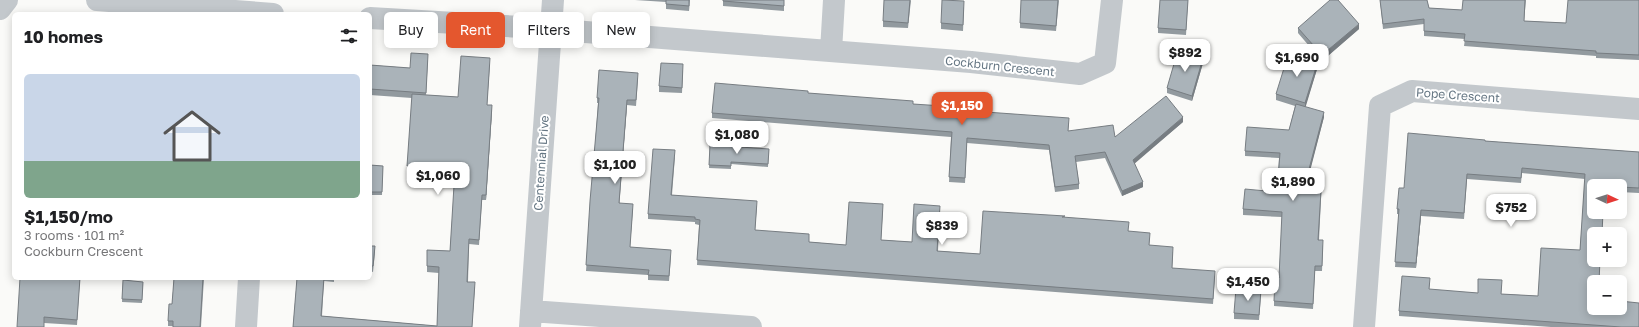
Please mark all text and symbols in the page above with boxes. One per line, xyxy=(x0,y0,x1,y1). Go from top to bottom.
chip: Buy xyxy=(384,12,438,48)
chip: Rent xyxy=(446,12,505,48)
chip: Filters xyxy=(513,12,584,48)
chip: New xyxy=(592,12,650,48)
icon: filters xyxy=(338,25,360,47)
text: 10 homes xyxy=(24,26,103,47)
pin: $892 xyxy=(1161,39,1209,73)
text: $892 xyxy=(1168,44,1202,60)
pin: $1,690 xyxy=(1264,44,1330,78)
text: $1,690 xyxy=(1275,49,1319,65)
street label: Cockburn Crescent xyxy=(945,53,1056,79)
street label: Pope Crescent xyxy=(1416,85,1501,105)
pin: $1,150 xyxy=(929,92,995,126)
text: $1,150 xyxy=(941,97,983,113)
icon: home xyxy=(156,100,228,172)
street label: Centennial Drive xyxy=(530,115,552,211)
pin: $1,080 xyxy=(704,121,770,155)
text: $1,080 xyxy=(715,126,759,142)
pin: $1,100 xyxy=(582,151,648,185)
text: $1,100 xyxy=(593,156,637,172)
pin: $1,060 xyxy=(405,162,471,196)
text: $1,060 xyxy=(416,167,460,183)
pin: $1,890 xyxy=(1260,168,1326,202)
text: $1,890 xyxy=(1271,173,1315,189)
north arrow xyxy=(1587,179,1627,219)
map controls xyxy=(1587,179,1627,315)
pin: $752 xyxy=(1487,194,1535,228)
text: $752 xyxy=(1495,199,1527,215)
text: $1,150/mo xyxy=(24,206,113,227)
pin: $839 xyxy=(918,212,966,246)
text: $839 xyxy=(925,217,959,233)
text: 3 rooms · 101 m² xyxy=(24,227,124,243)
button: + xyxy=(1587,227,1627,267)
text: Cockburn Crescent xyxy=(24,243,143,259)
pin: $1,450 xyxy=(1215,268,1281,302)
text: $1,450 xyxy=(1226,273,1270,289)
button: − xyxy=(1587,275,1627,315)

